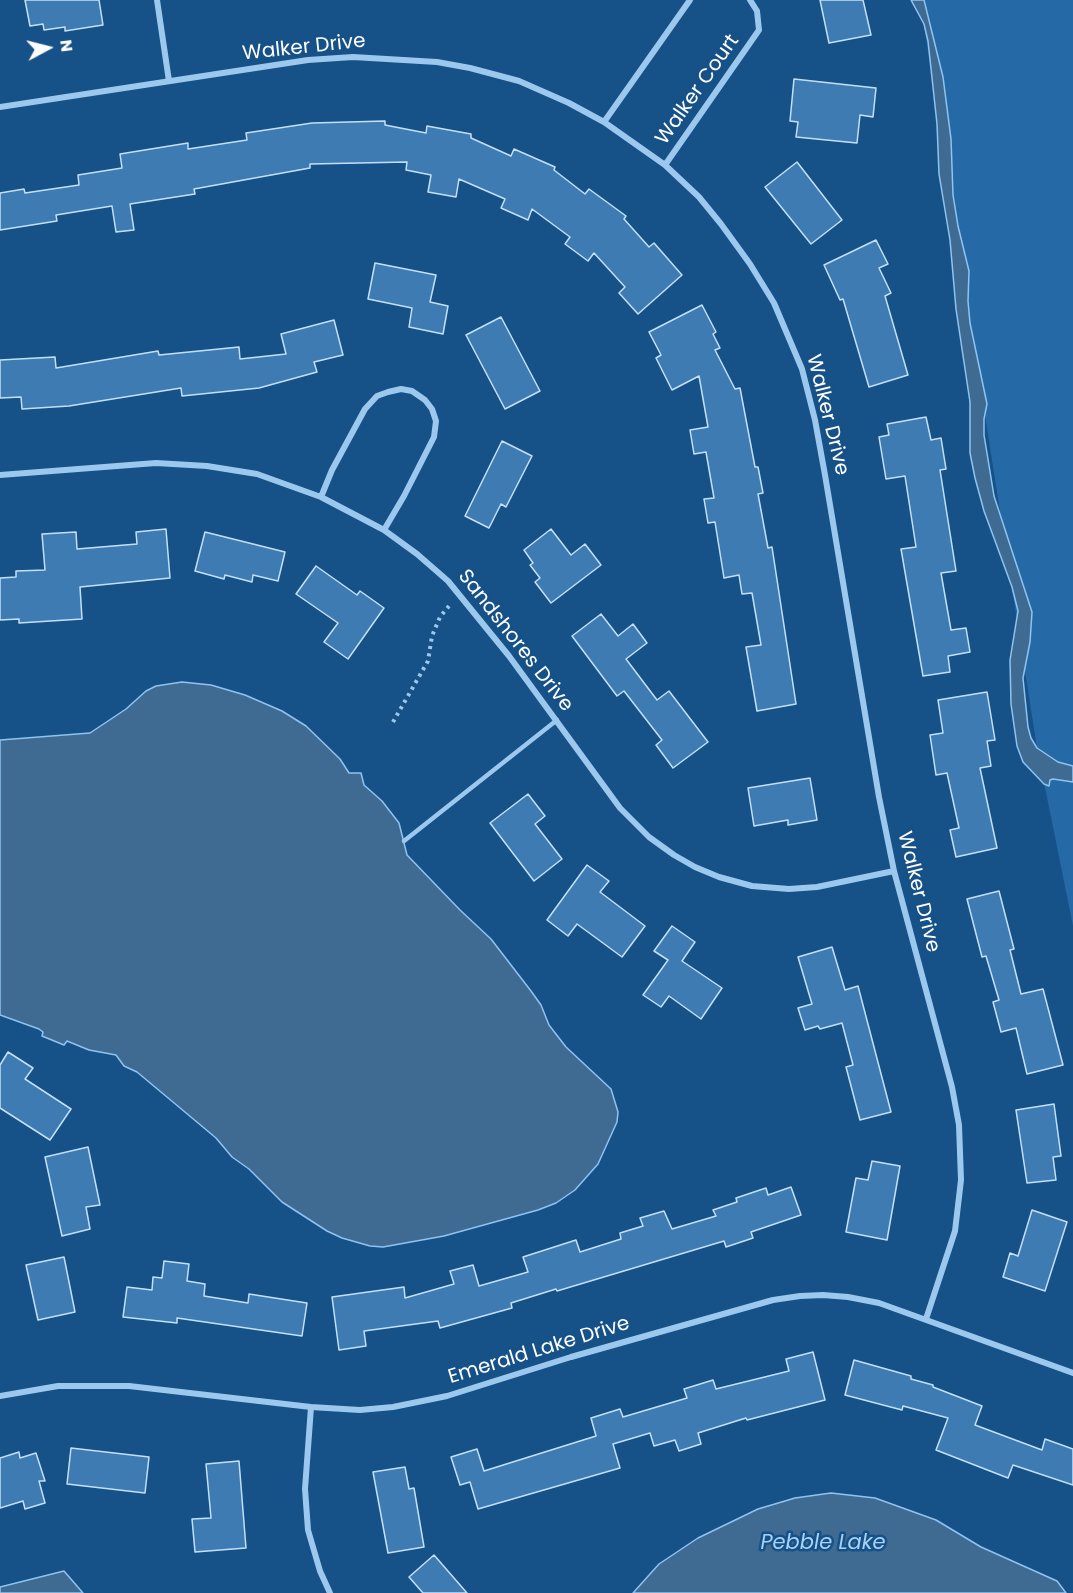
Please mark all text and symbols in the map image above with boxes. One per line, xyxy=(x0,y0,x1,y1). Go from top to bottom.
north arrow xyxy=(18,18,78,78)
street label: Walker Drive xyxy=(241,30,367,66)
street label: Walker Court xyxy=(651,30,745,150)
text: N xyxy=(54,38,79,53)
street label: Walker Drive xyxy=(800,352,854,478)
street label: Sandshores Drive xyxy=(452,565,578,717)
street label: Walker Drive xyxy=(891,829,945,955)
street label: Emerald Lake Drive xyxy=(445,1312,633,1390)
water label: Pebble Lake xyxy=(760,1531,886,1557)

